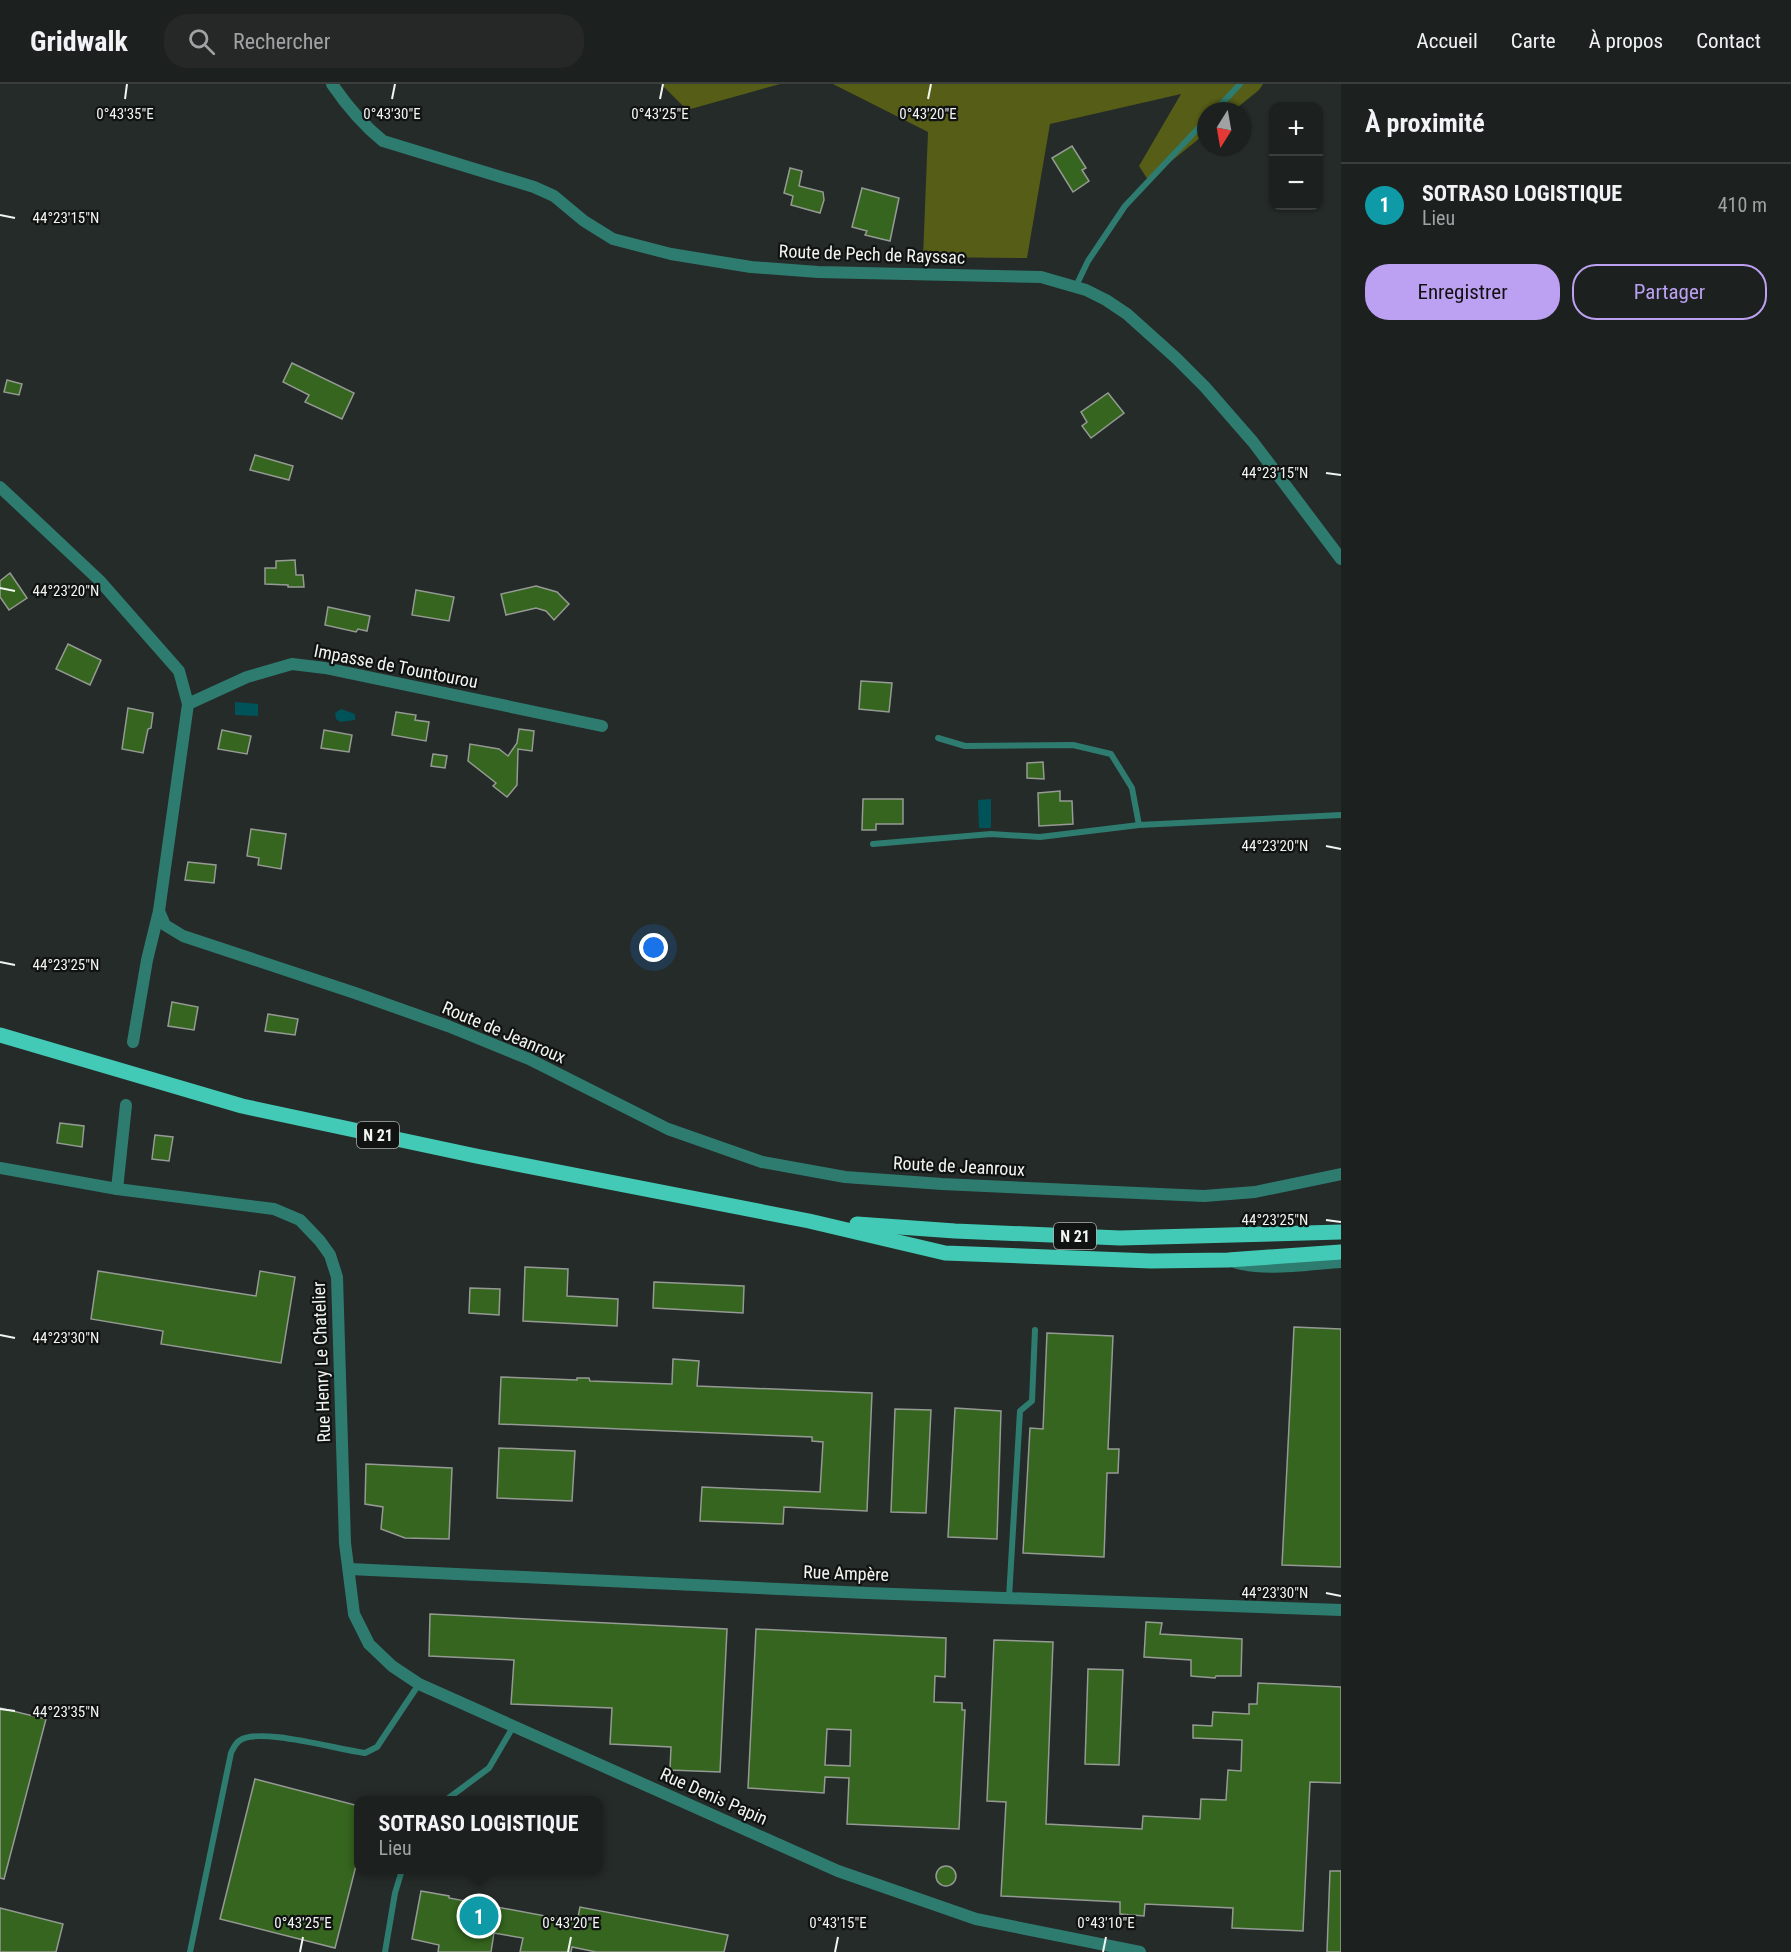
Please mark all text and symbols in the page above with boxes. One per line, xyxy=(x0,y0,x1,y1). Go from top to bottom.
search box xyxy=(164,14,584,68)
text: Gridwalk xyxy=(30,25,128,58)
icon: search xyxy=(185,25,218,58)
text: Rechercher xyxy=(233,29,330,54)
text: Accueil xyxy=(1417,29,1478,53)
text: Carte xyxy=(1511,29,1556,53)
text: À propos xyxy=(1589,29,1663,53)
text: Contact xyxy=(1696,29,1761,53)
north arrow xyxy=(1197,102,1251,156)
map controls xyxy=(1269,102,1323,210)
button: + xyxy=(1269,102,1323,156)
text: 0°43'35"E xyxy=(96,105,154,123)
text: 0°43'30"E xyxy=(363,105,421,123)
text: 0°43'25"E xyxy=(631,105,689,123)
text: 0°43'20"E xyxy=(899,105,957,123)
text: À proximité xyxy=(1365,108,1485,138)
button: − xyxy=(1269,156,1323,210)
text: SOTRASO LOGISTIQUE xyxy=(1422,181,1622,206)
text: 1 xyxy=(1379,193,1390,217)
text: 410 m xyxy=(1718,193,1767,217)
text: Lieu xyxy=(1422,206,1455,230)
text: 44°23'15"N xyxy=(33,209,99,227)
street label: Route de Pech de Rayssac xyxy=(778,240,966,268)
button: Enregistrer xyxy=(1365,264,1560,320)
button: Partager xyxy=(1572,264,1767,320)
text: 44°23'15"N xyxy=(1242,464,1308,482)
text: 44°23'20"N xyxy=(33,582,99,600)
street label: Impasse de Tountourou xyxy=(312,640,480,692)
text: 44°23'20"N xyxy=(1242,837,1308,855)
your location xyxy=(639,933,668,962)
text: 44°23'25"N xyxy=(33,956,99,974)
street label: Route de Jeanroux xyxy=(439,997,569,1068)
road number: N 21 xyxy=(357,1122,399,1148)
street label: Route de Jeanroux xyxy=(892,1152,1026,1180)
text: 44°23'25"N xyxy=(1242,1211,1308,1229)
road number: N 21 xyxy=(1054,1223,1096,1249)
street label: Rue Henry Le Chatelier xyxy=(308,1281,334,1443)
text: 44°23'30"N xyxy=(33,1329,99,1347)
street label: Rue Ampère xyxy=(803,1561,889,1585)
text: 44°23'30"N xyxy=(1242,1584,1308,1602)
text: 44°23'35"N xyxy=(33,1703,99,1721)
street label: Rue Denis Papin xyxy=(657,1763,771,1829)
popup xyxy=(354,1796,603,1874)
text: SOTRASO LOGISTIQUE xyxy=(378,1811,579,1836)
text: Lieu xyxy=(378,1836,412,1860)
pin: 1 xyxy=(460,1894,498,1938)
text: 0°43'25"E xyxy=(274,1914,332,1932)
text: 0°43'20"E xyxy=(542,1914,600,1932)
text: 0°43'15"E xyxy=(809,1914,867,1932)
text: 0°43'10"E xyxy=(1077,1914,1135,1932)

